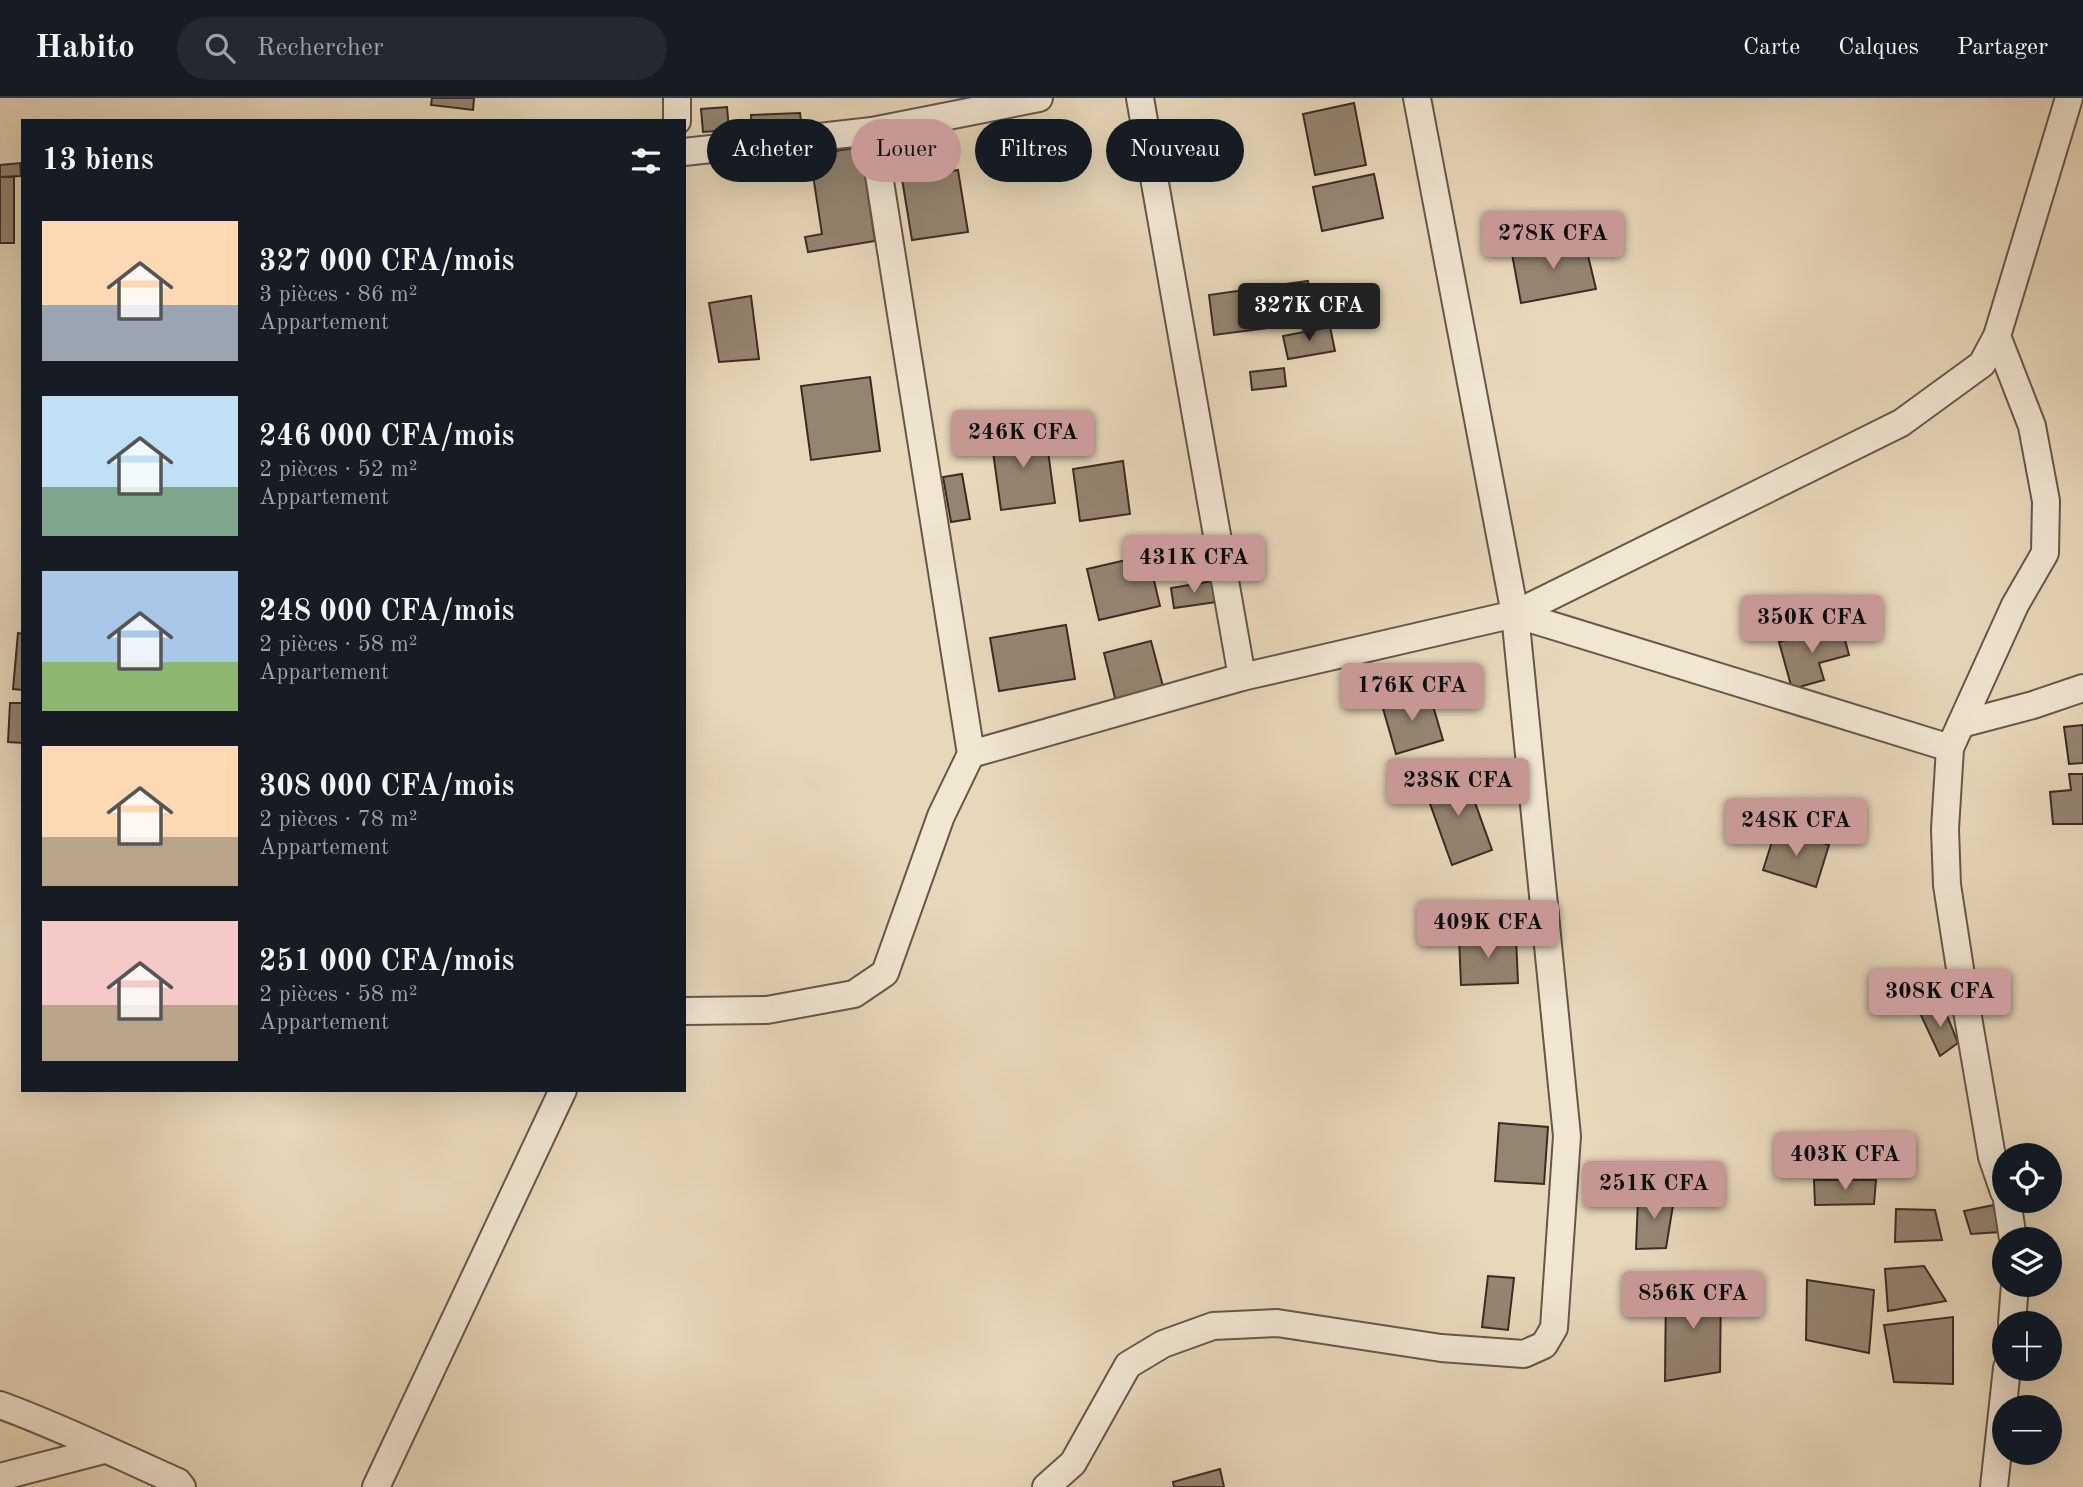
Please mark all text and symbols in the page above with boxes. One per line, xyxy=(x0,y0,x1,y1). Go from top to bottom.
search box xyxy=(177,17,667,80)
icon: search xyxy=(201,29,239,67)
text: Habito xyxy=(35,32,135,65)
text: Rechercher xyxy=(257,35,384,61)
text: Carte xyxy=(1743,36,1800,60)
text: Calques xyxy=(1838,36,1919,60)
text: Partager xyxy=(1957,36,2048,60)
chip: Acheter xyxy=(707,119,837,182)
chip: Louer xyxy=(851,119,961,182)
chip: Filtres xyxy=(975,119,1092,182)
chip: Nouveau xyxy=(1106,119,1244,182)
icon: filters xyxy=(627,142,665,180)
text: 13 biens xyxy=(42,146,154,176)
pin: 278K CFA xyxy=(1481,212,1625,271)
text: 278K CFA xyxy=(1498,222,1608,245)
text: 327 000 CFA/mois xyxy=(259,247,514,277)
icon: home xyxy=(98,249,182,333)
text: 3 pièces · 86 m² xyxy=(259,283,418,306)
pin: 327K CFA xyxy=(1237,284,1381,343)
text: 327K CFA xyxy=(1254,294,1364,317)
text: Appartement xyxy=(259,311,389,334)
pin: 246K CFA xyxy=(951,410,1095,470)
text: 246K CFA xyxy=(968,421,1078,444)
text: 246 000 CFA/mois xyxy=(259,422,514,452)
icon: home xyxy=(98,424,182,508)
text: 2 pièces · 52 m² xyxy=(259,458,418,481)
text: Appartement xyxy=(259,486,389,509)
pin: 431K CFA xyxy=(1122,536,1266,595)
text: 431K CFA xyxy=(1139,546,1249,569)
pin: 350K CFA xyxy=(1740,596,1884,655)
text: 248 000 CFA/mois xyxy=(259,597,514,627)
icon: home xyxy=(98,599,182,683)
text: 350K CFA xyxy=(1757,606,1867,629)
text: 2 pièces · 58 m² xyxy=(259,633,418,656)
text: Appartement xyxy=(259,661,389,684)
pin: 176K CFA xyxy=(1340,664,1484,723)
text: 176K CFA xyxy=(1357,674,1467,697)
pin: 238K CFA xyxy=(1386,758,1530,818)
text: 238K CFA xyxy=(1403,769,1513,792)
text: 308 000 CFA/mois xyxy=(259,772,514,802)
icon: home xyxy=(98,774,182,858)
pin: 248K CFA xyxy=(1724,798,1868,858)
text: 2 pièces · 78 m² xyxy=(259,808,418,831)
text: 248K CFA xyxy=(1741,809,1851,832)
text: Appartement xyxy=(259,836,389,859)
pin: 409K CFA xyxy=(1416,900,1560,960)
text: 409K CFA xyxy=(1433,911,1543,934)
text: 251 000 CFA/mois xyxy=(259,947,514,977)
icon: home xyxy=(98,949,182,1033)
pin: 308K CFA xyxy=(1868,970,2012,1029)
text: 308K CFA xyxy=(1885,980,1995,1003)
text: 2 pièces · 58 m² xyxy=(259,983,418,1006)
text: Appartement xyxy=(259,1011,389,1034)
pin: 403K CFA xyxy=(1773,1132,1917,1192)
text: 403K CFA xyxy=(1790,1143,1900,1166)
map controls xyxy=(1992,1143,2062,1465)
button: locate xyxy=(1992,1143,2062,1213)
pin: 251K CFA xyxy=(1582,1162,1726,1221)
text: 251K CFA xyxy=(1599,1172,1709,1195)
button: layers xyxy=(1992,1227,2062,1297)
pin: 856K CFA xyxy=(1621,1272,1765,1331)
text: 856K CFA xyxy=(1638,1282,1748,1305)
button: + xyxy=(1992,1311,2062,1381)
button: − xyxy=(1992,1395,2062,1465)

